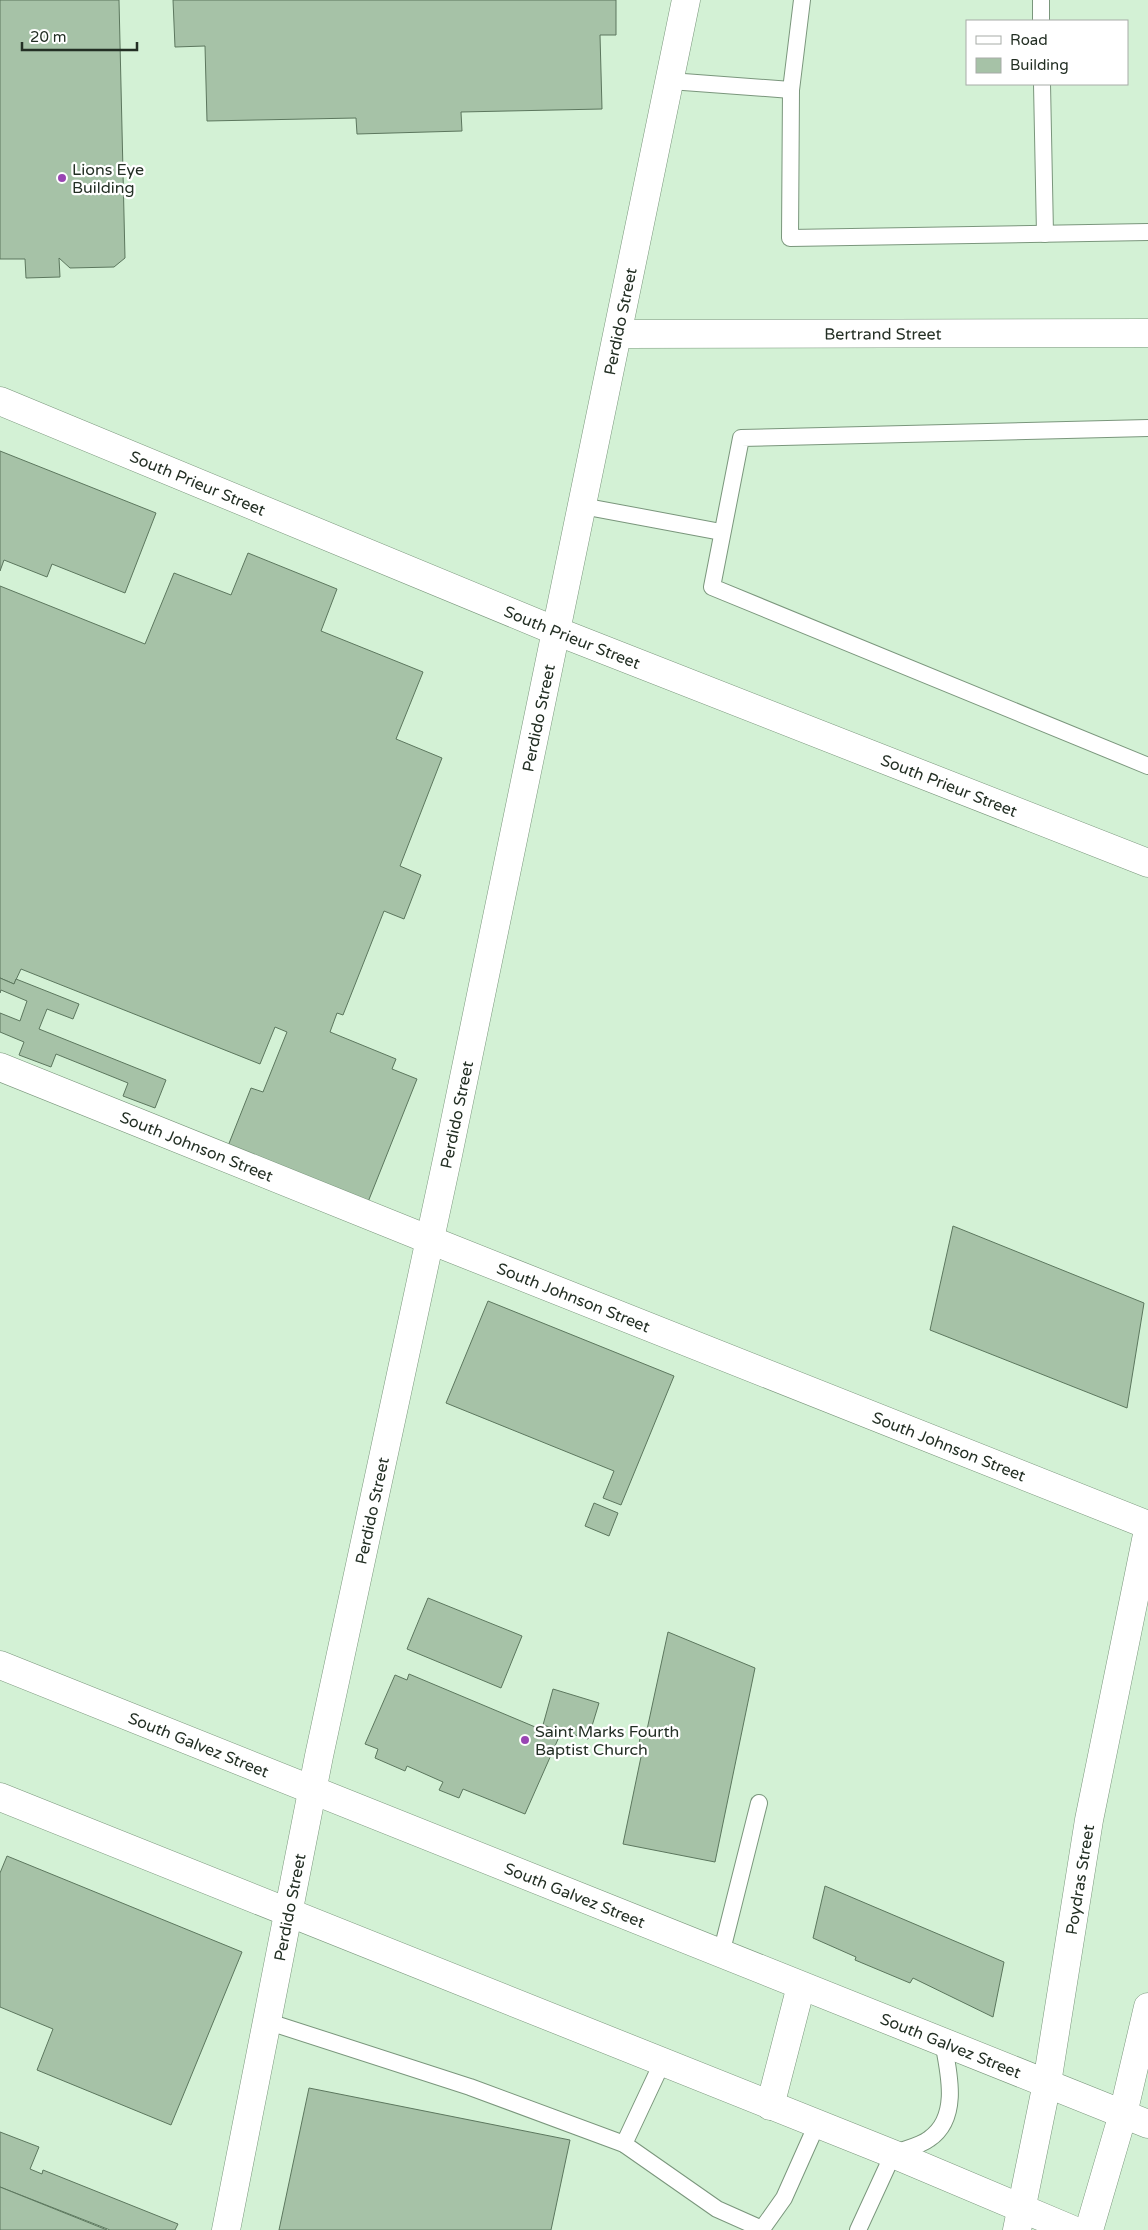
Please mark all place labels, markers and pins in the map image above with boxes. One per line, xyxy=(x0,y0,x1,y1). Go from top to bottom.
place label: Lions Eye Building xyxy=(72,160,144,198)
marker: Lions Eye Building xyxy=(56,172,68,184)
place label: Saint Marks Fourth Baptist Church xyxy=(535,1722,679,1760)
marker: Saint Marks Fourth Baptist Church xyxy=(519,1734,531,1746)

